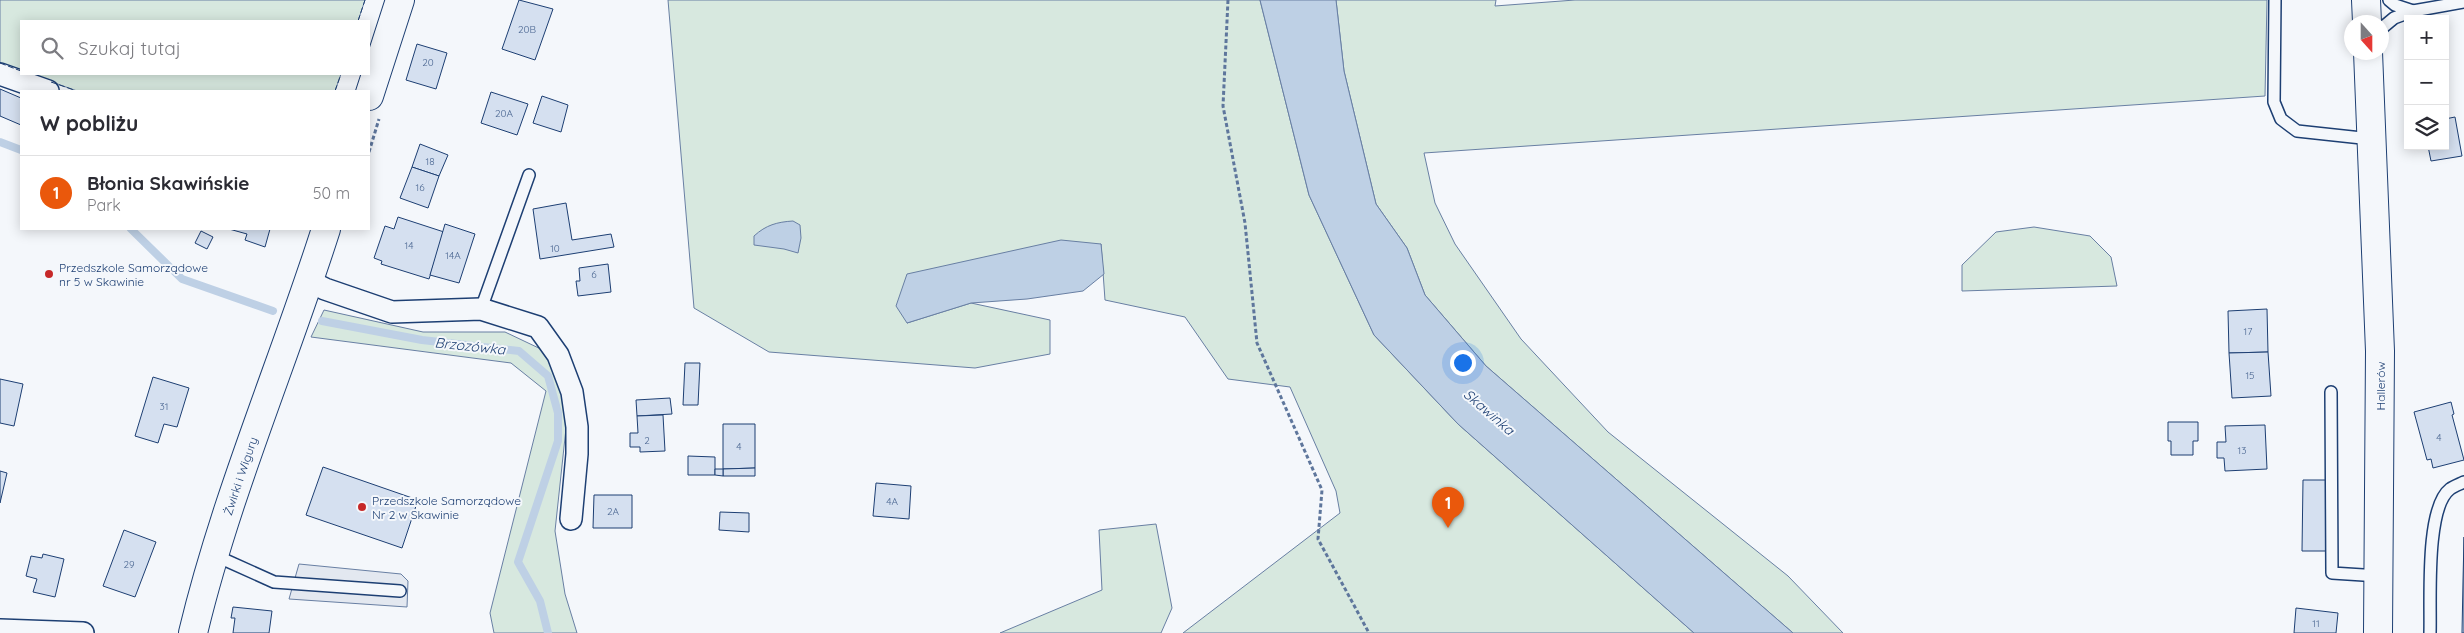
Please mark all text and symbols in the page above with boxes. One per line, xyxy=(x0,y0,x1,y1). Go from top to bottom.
north arrow xyxy=(2344,15,2389,60)
map controls xyxy=(2404,15,2449,150)
button: + xyxy=(2404,15,2449,60)
search box xyxy=(20,20,370,75)
house number: 20B xyxy=(518,23,536,36)
icon: search xyxy=(38,34,66,62)
text: Szukaj tutaj xyxy=(78,36,181,60)
house number: 20 xyxy=(422,56,434,69)
button: − xyxy=(2404,60,2449,105)
button: layers xyxy=(2404,105,2449,150)
house number: 20A xyxy=(495,107,513,120)
text: W pobliżu xyxy=(40,110,138,136)
house number: 18 xyxy=(425,155,435,168)
text: Błonia Skawińskie xyxy=(87,171,249,195)
house number: 16 xyxy=(415,181,425,194)
text: 1 xyxy=(53,183,59,203)
text: 50 m xyxy=(313,183,350,203)
text: Park xyxy=(87,195,121,215)
house number: 14 xyxy=(405,239,413,252)
house number: 10 xyxy=(550,242,560,255)
house number: 14A xyxy=(445,249,461,262)
place label: Przedszkole Samorządowe nr 5 w Skawinie xyxy=(59,260,208,289)
marker: Przedszkole Samorządowe nr 5 w Skawinie xyxy=(43,268,55,280)
house number: 6 xyxy=(591,268,597,281)
house number: 17 xyxy=(2244,325,2252,338)
water label: Brzozówka xyxy=(434,333,508,359)
your location xyxy=(1450,350,1476,376)
street label: Hallerów xyxy=(2373,362,2388,410)
house number: 15 xyxy=(2245,369,2255,382)
water label: Skawinka xyxy=(1460,385,1519,440)
house number: 31 xyxy=(160,400,168,413)
house number: 4 xyxy=(2436,431,2442,444)
house number: 2 xyxy=(644,434,650,447)
street label: Żwirki i Wigury xyxy=(220,435,260,517)
house number: 4 xyxy=(736,440,742,453)
house number: 13 xyxy=(2238,444,2246,457)
pin: 1 xyxy=(1432,487,1464,528)
place label: Przedszkole Samorządowe Nr 2 w Skawinie xyxy=(372,493,521,522)
house number: 4A xyxy=(886,495,898,508)
marker: Przedszkole Samorządowe Nr 2 w Skawinie xyxy=(356,501,368,513)
house number: 2A xyxy=(607,505,620,518)
house number: 29 xyxy=(123,558,135,571)
house number: 11 xyxy=(2312,617,2320,630)

